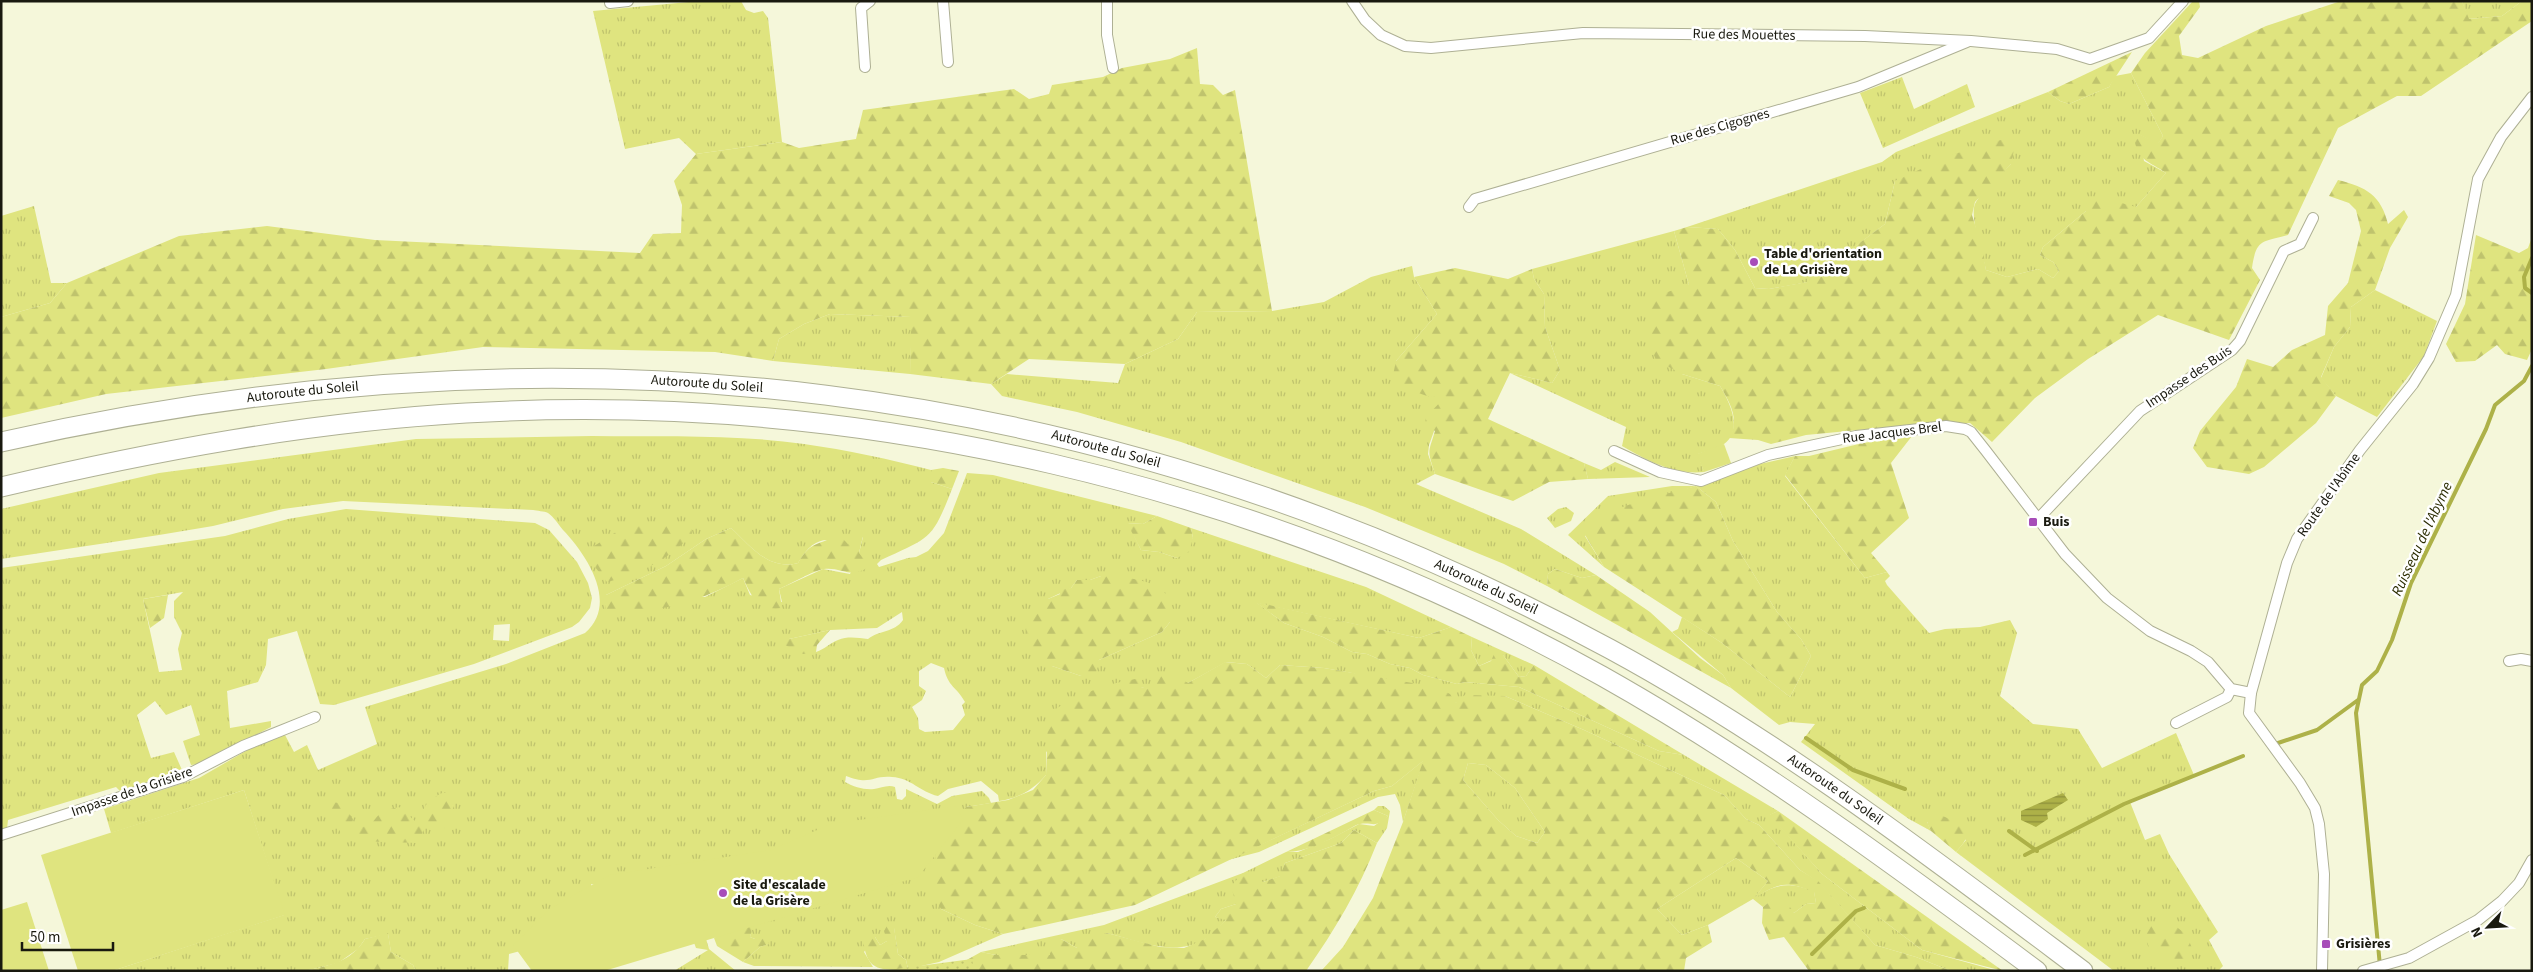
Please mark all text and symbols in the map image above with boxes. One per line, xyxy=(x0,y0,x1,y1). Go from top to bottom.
street label: Rue des Mouettes xyxy=(1692,24,1796,46)
street label: Rue des Cigognes xyxy=(1668,103,1772,151)
place label: Table d'orientation de La Grisière xyxy=(1764,244,1882,280)
marker: Table d'orientation de La Grisière xyxy=(1748,256,1760,268)
street label: Impasse des Buis xyxy=(2142,341,2236,413)
street label: Autoroute du Soleil xyxy=(650,370,764,398)
street label: Autoroute du Soleil xyxy=(246,376,360,408)
street label: Rue Jacques Brel xyxy=(1841,417,1943,449)
street label: Autoroute du Soleil xyxy=(1049,425,1163,473)
street label: Route de l'Abîme xyxy=(2293,449,2365,541)
water label: Ruisseau de l'Abyme xyxy=(2386,478,2458,600)
place label: Buis xyxy=(2043,512,2070,532)
marker: Buis xyxy=(2027,516,2039,528)
street label: Autoroute du Soleil xyxy=(1431,554,1541,620)
street label: Autoroute du Soleil xyxy=(1783,749,1887,830)
street label: Impasse de la Grisière xyxy=(69,762,195,822)
place label: Site d'escalade de la Grisère xyxy=(733,875,826,911)
marker: Site d'escalade de la Grisère xyxy=(717,887,729,899)
north arrow xyxy=(2463,902,2513,952)
scale bar xyxy=(22,920,114,952)
text: N xyxy=(2466,924,2488,941)
text: 50 m xyxy=(30,927,60,948)
place label: Grisières xyxy=(2336,934,2391,954)
marker: Grisières xyxy=(2320,938,2332,950)

